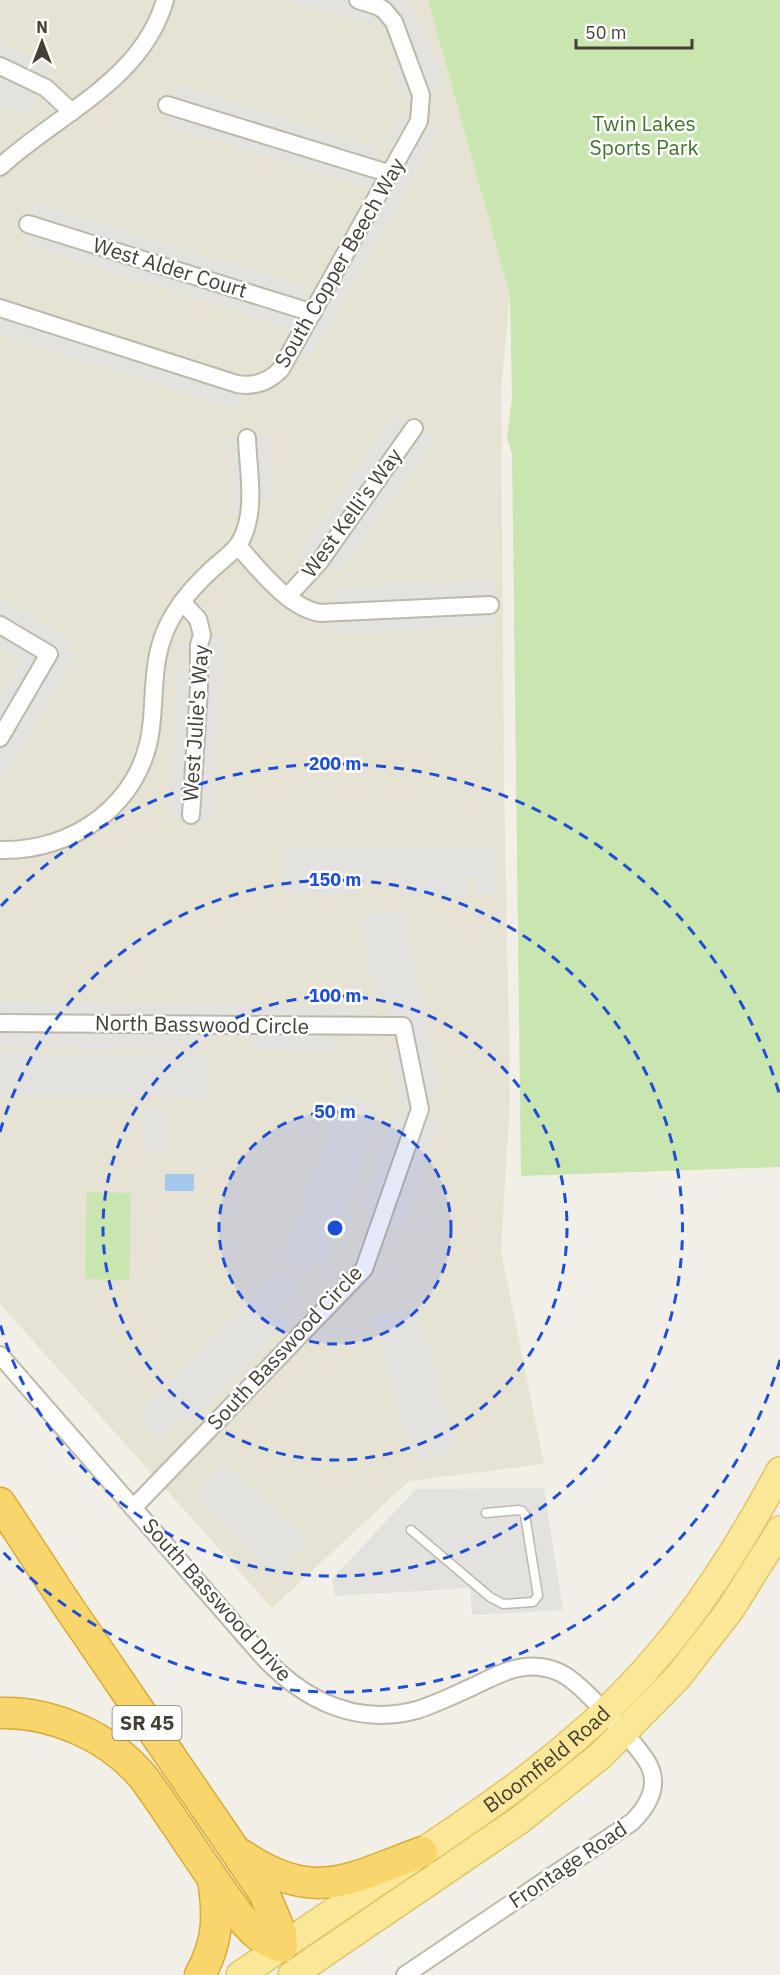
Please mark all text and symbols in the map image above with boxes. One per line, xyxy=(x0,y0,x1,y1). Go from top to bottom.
north arrow xyxy=(12,12,72,72)
scale bar xyxy=(576,12,692,50)
text: N xyxy=(36,17,48,37)
text: 50 m xyxy=(585,21,627,44)
park label: Twin Lakes Sports Park xyxy=(590,109,699,161)
street label: South Copper Beech Way xyxy=(268,152,411,372)
street label: West Alder Court xyxy=(90,230,251,304)
street label: West Kelli's Way xyxy=(295,442,408,583)
street label: West Julie's Way xyxy=(176,643,214,802)
text: 200 m xyxy=(309,752,361,775)
text: 150 m xyxy=(309,868,361,891)
text: 100 m xyxy=(309,984,361,1007)
street label: North Basswood Circle xyxy=(95,1008,309,1040)
text: 50 m xyxy=(314,1100,356,1123)
centre of rings xyxy=(325,1218,345,1238)
street label: South Basswood Circle xyxy=(201,1259,368,1436)
street label: South Basswood Drive xyxy=(137,1512,299,1687)
street label: Bloomfield Road xyxy=(477,1699,616,1819)
road number: SR 45 xyxy=(112,1706,182,1740)
street label: Frontage Road xyxy=(503,1814,632,1914)

